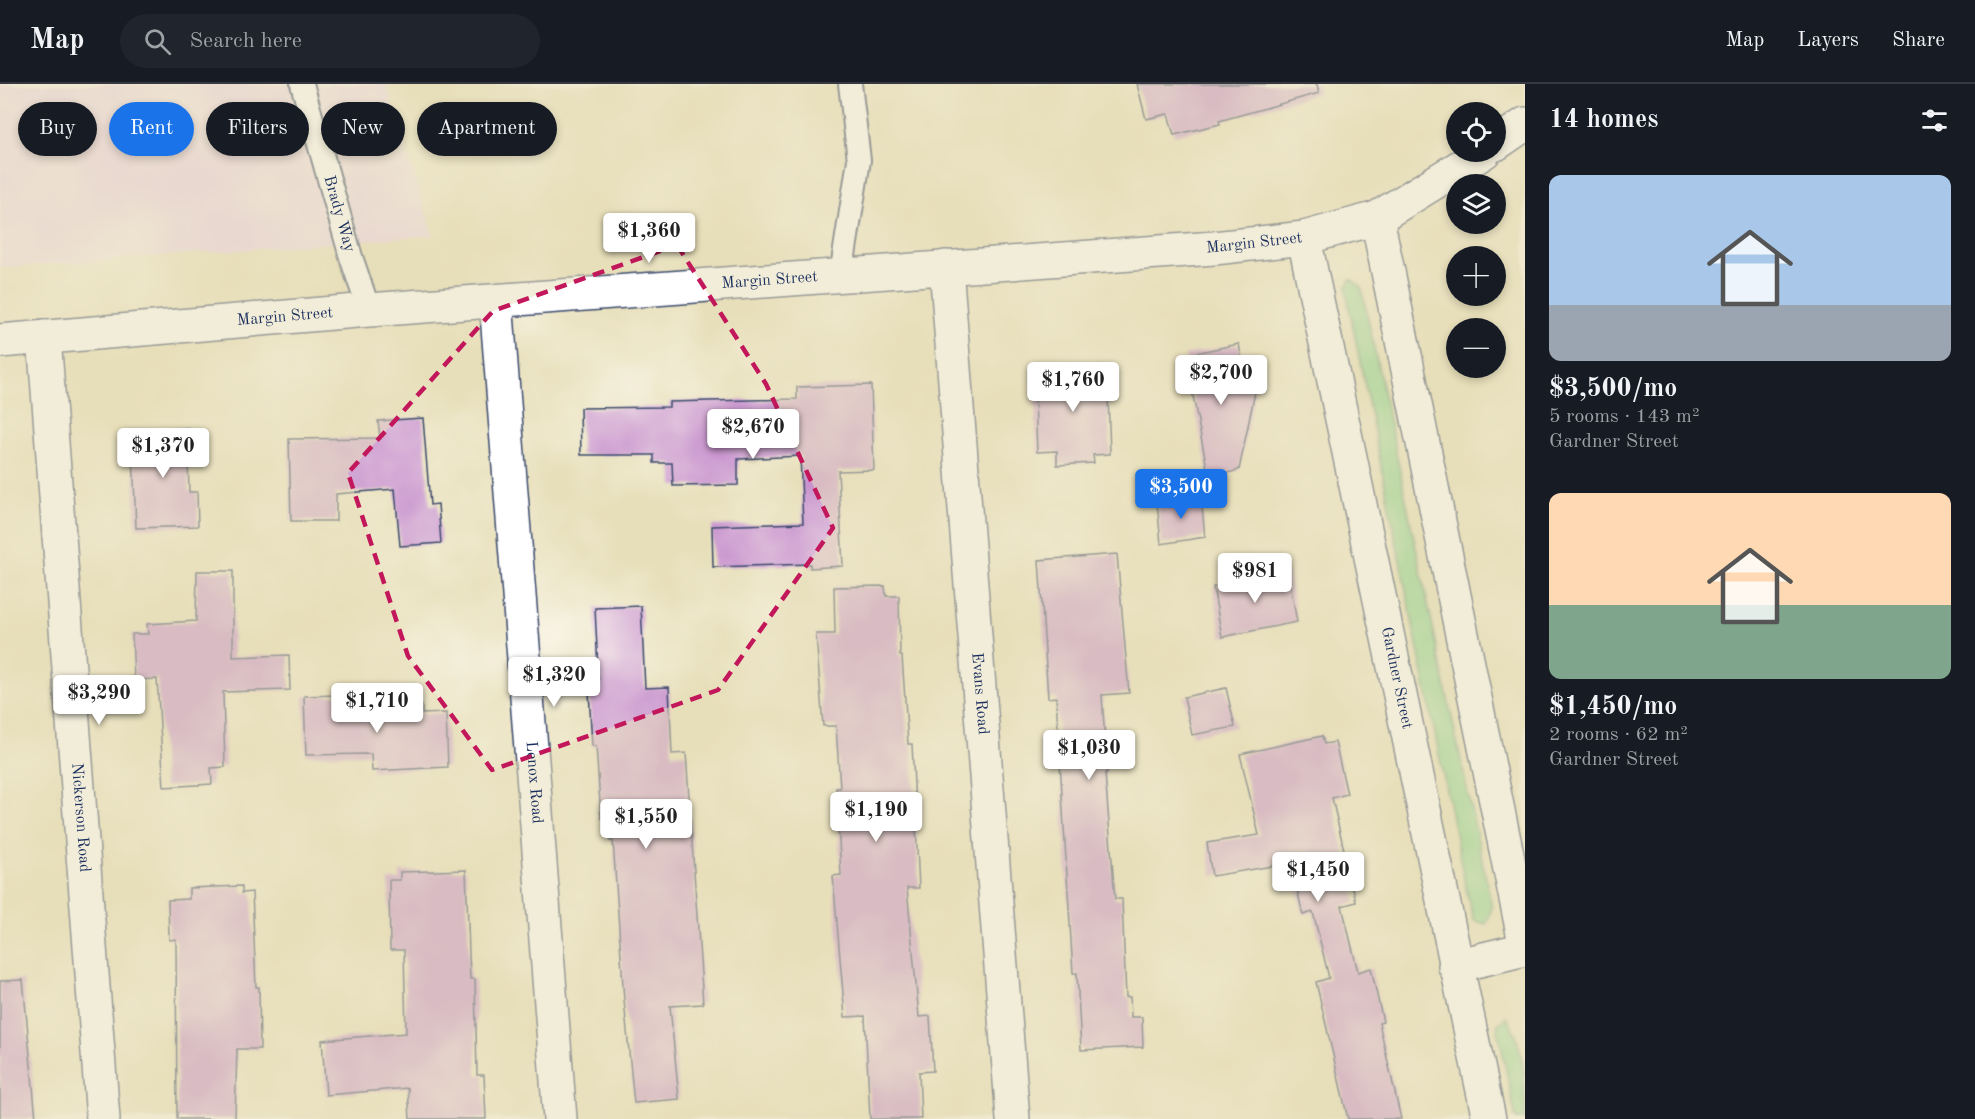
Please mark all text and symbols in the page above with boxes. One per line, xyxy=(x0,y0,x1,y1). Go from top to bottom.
search box xyxy=(120,14,540,68)
icon: search xyxy=(141,25,174,58)
text: Map xyxy=(30,27,84,55)
text: Search here xyxy=(189,30,302,52)
text: Map xyxy=(1725,30,1764,51)
text: Layers xyxy=(1797,30,1859,51)
text: Share xyxy=(1892,30,1945,51)
chip: Buy xyxy=(18,102,97,156)
chip: Rent xyxy=(109,102,194,156)
chip: Filters xyxy=(206,102,309,156)
chip: New xyxy=(321,102,405,156)
chip: Apartment xyxy=(417,102,557,156)
map controls xyxy=(1446,102,1506,378)
button: locate xyxy=(1446,102,1506,162)
icon: filters xyxy=(1918,104,1951,137)
text: 14 homes xyxy=(1549,107,1658,133)
street label: Brady Way xyxy=(320,174,357,254)
button: layers xyxy=(1446,174,1506,234)
pin: $1,360 xyxy=(600,213,698,264)
icon: home xyxy=(1696,214,1804,322)
text: $1,360 xyxy=(617,222,681,242)
street label: Margin Street xyxy=(1206,230,1303,257)
button: + xyxy=(1446,246,1506,306)
street label: Margin Street xyxy=(721,269,819,292)
street label: Margin Street xyxy=(236,305,334,329)
button: − xyxy=(1446,318,1506,378)
pin: $2,700 xyxy=(1172,355,1270,406)
pin: $1,760 xyxy=(1024,362,1122,413)
text: $2,700 xyxy=(1189,364,1253,384)
text: $1,760 xyxy=(1041,371,1105,391)
text: $3,500/mo xyxy=(1549,376,1677,402)
text: 5 rooms · 143 m² xyxy=(1549,407,1699,427)
pin: $2,670 xyxy=(704,409,802,460)
text: $2,670 xyxy=(721,418,785,438)
pin: $1,370 xyxy=(114,428,212,479)
text: Gardner Street xyxy=(1549,432,1679,452)
text: $1,370 xyxy=(131,437,195,457)
pin: $3,500 xyxy=(1132,469,1230,520)
text: $3,500 xyxy=(1149,478,1213,498)
icon: home xyxy=(1696,532,1804,640)
pin: $981 xyxy=(1219,553,1291,604)
text: $981 xyxy=(1232,562,1278,582)
street label: Gardner Street xyxy=(1378,626,1415,731)
street label: Evans Road xyxy=(968,652,991,736)
pin: $1,320 xyxy=(505,657,603,708)
text: $1,320 xyxy=(522,666,586,686)
pin: $3,290 xyxy=(50,675,148,726)
pin: $1,710 xyxy=(328,683,426,734)
text: $3,290 xyxy=(67,684,131,704)
text: $1,710 xyxy=(345,692,409,712)
text: $1,450/mo xyxy=(1549,694,1677,720)
text: 2 rooms · 62 m² xyxy=(1549,725,1688,745)
pin: $1,030 xyxy=(1040,730,1138,781)
text: $1,030 xyxy=(1057,739,1121,759)
street label: Lenox Road xyxy=(522,741,545,824)
text: Gardner Street xyxy=(1549,750,1679,770)
street label: Nickerson Road xyxy=(68,762,92,873)
pin: $1,190 xyxy=(827,792,925,843)
pin: $1,550 xyxy=(597,799,695,850)
text: $1,190 xyxy=(844,801,908,821)
text: $1,550 xyxy=(614,808,678,828)
pin: $1,450 xyxy=(1269,852,1367,903)
text: $1,450 xyxy=(1286,861,1350,881)

